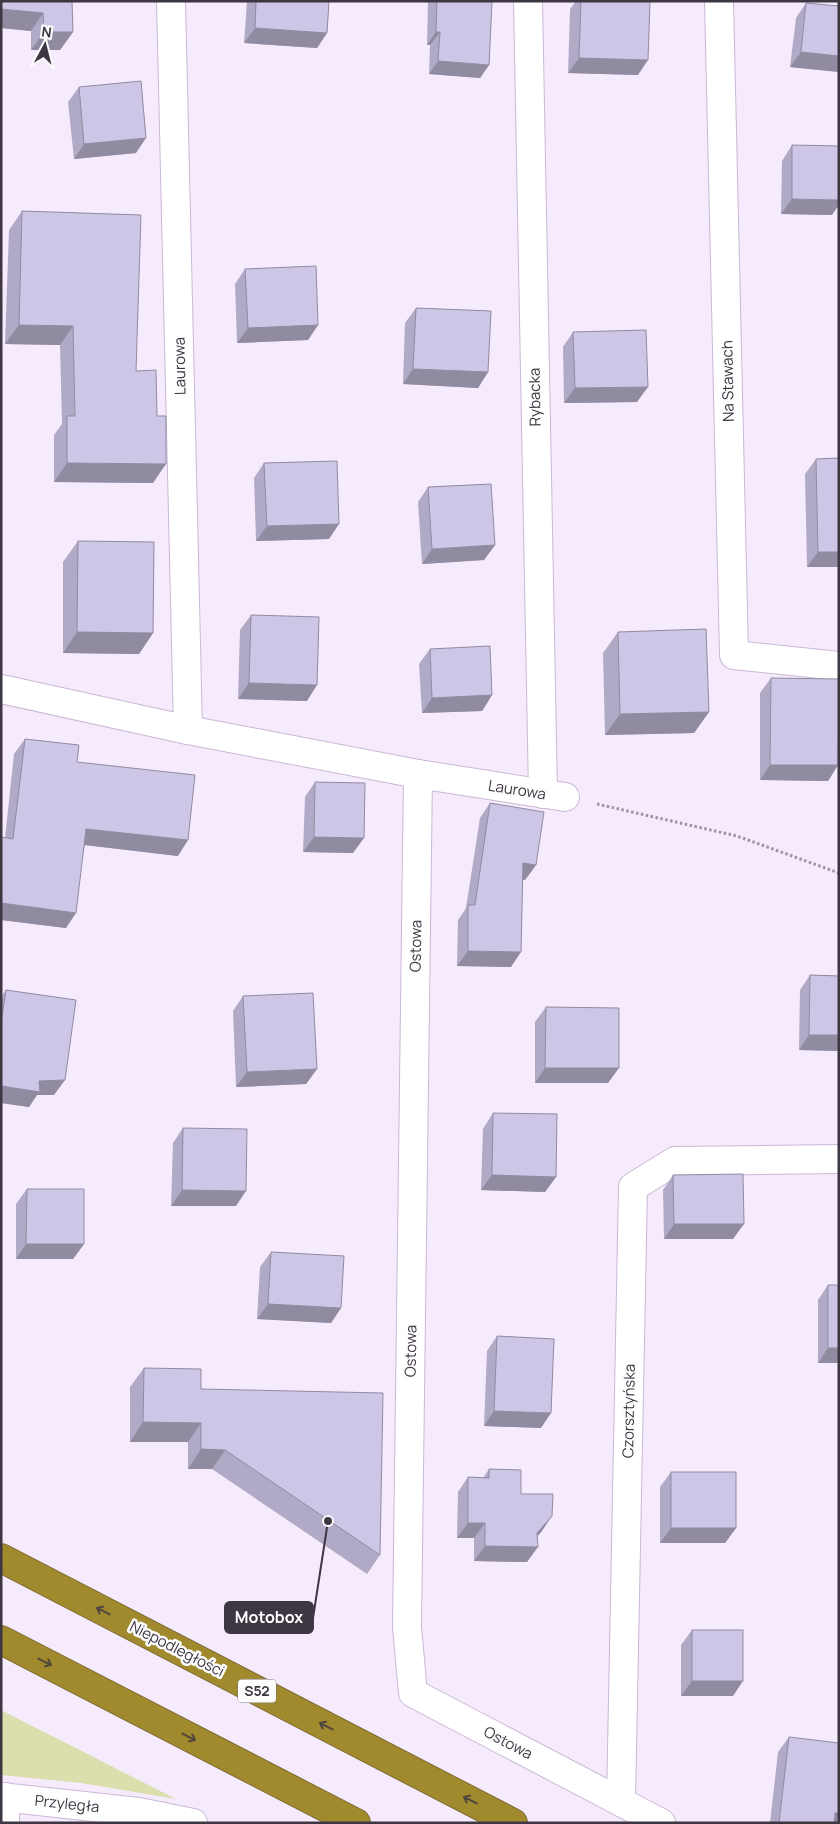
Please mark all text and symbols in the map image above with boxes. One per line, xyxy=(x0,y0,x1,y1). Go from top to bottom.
north arrow xyxy=(20,20,70,70)
text: N xyxy=(40,22,53,42)
street label: Laurowa xyxy=(168,337,191,395)
street label: Na Stawach xyxy=(716,340,739,422)
street label: Rybacka xyxy=(523,367,546,427)
street label: Laurowa xyxy=(487,775,547,804)
street label: Ostowa xyxy=(405,920,426,972)
street label: Ostowa xyxy=(400,1325,421,1377)
street label: Czorsztyńska xyxy=(617,1364,640,1458)
callout: Motobox xyxy=(225,1602,313,1633)
one-way arrow xyxy=(96,1606,111,1616)
text: Motobox xyxy=(235,1606,303,1628)
street label: Niepodległości xyxy=(126,1616,228,1681)
one-way arrow xyxy=(37,1657,52,1667)
road number: S52 xyxy=(238,1680,276,1702)
one-way arrow xyxy=(318,1721,333,1731)
street label: Ostowa xyxy=(480,1721,536,1764)
one-way arrow xyxy=(181,1733,196,1742)
street label: Przyległa xyxy=(34,1790,100,1817)
one-way arrow xyxy=(463,1795,478,1804)

